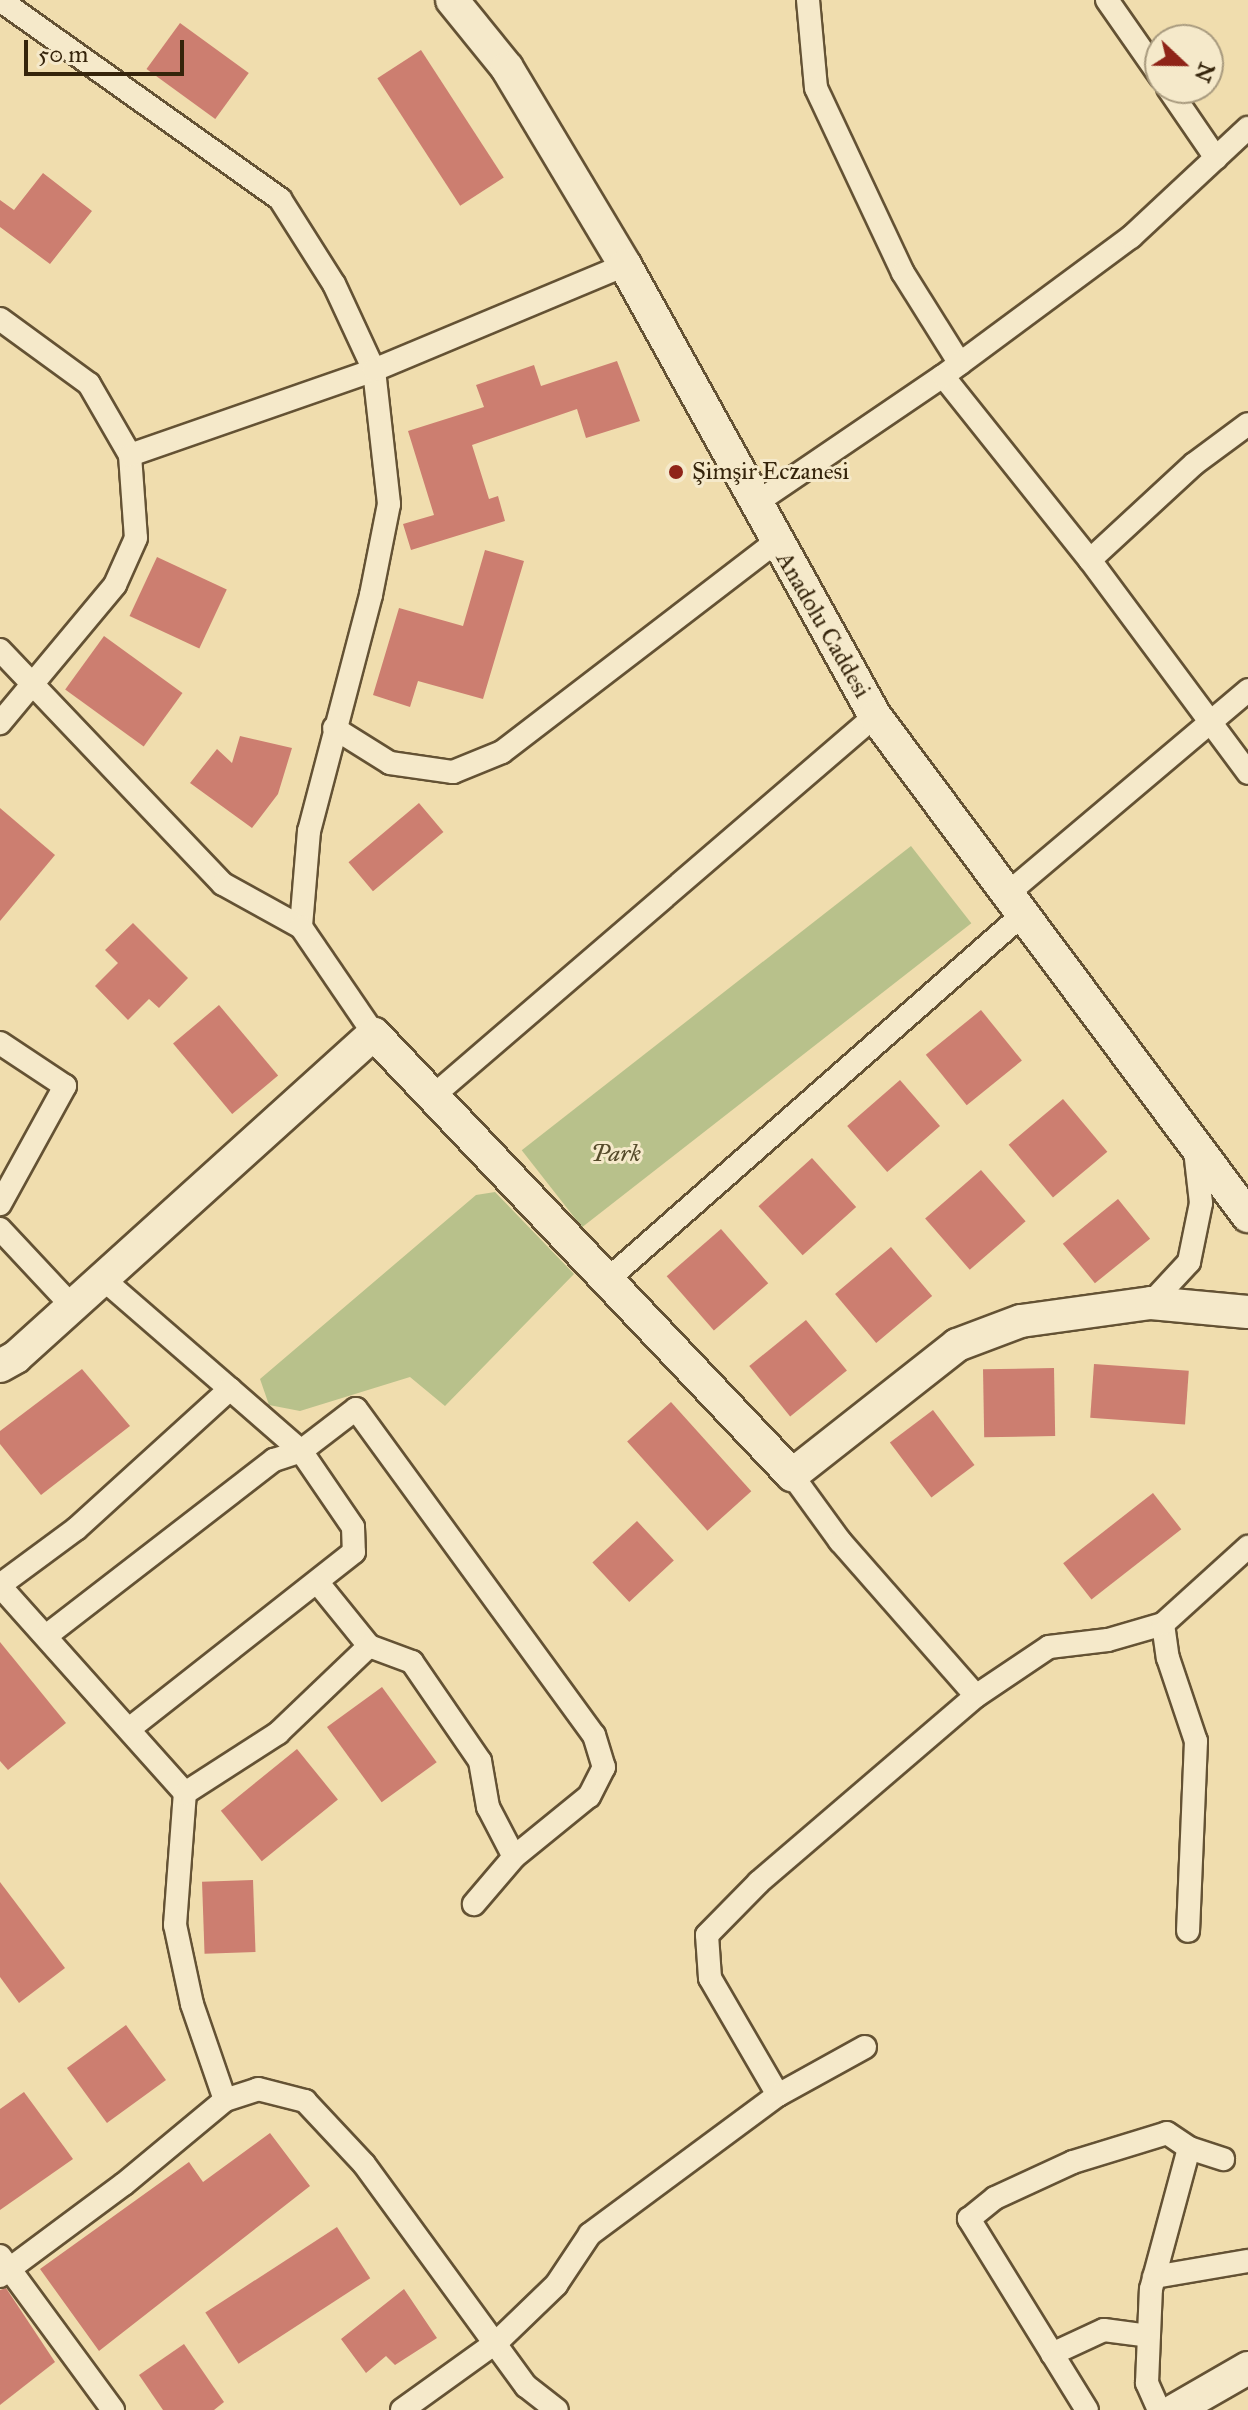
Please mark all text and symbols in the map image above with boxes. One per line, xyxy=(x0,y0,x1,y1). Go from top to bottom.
scale bar xyxy=(28,24,188,74)
north arrow xyxy=(1144,24,1224,104)
text: 50 m xyxy=(38,39,88,69)
text: N xyxy=(1189,59,1221,86)
place label: Şimşir Eczanesi xyxy=(692,458,849,486)
marker: Şimşir Eczanesi xyxy=(667,463,685,481)
street label: Anadolu Caddesi xyxy=(770,547,876,703)
park label: Park xyxy=(591,1140,641,1168)

